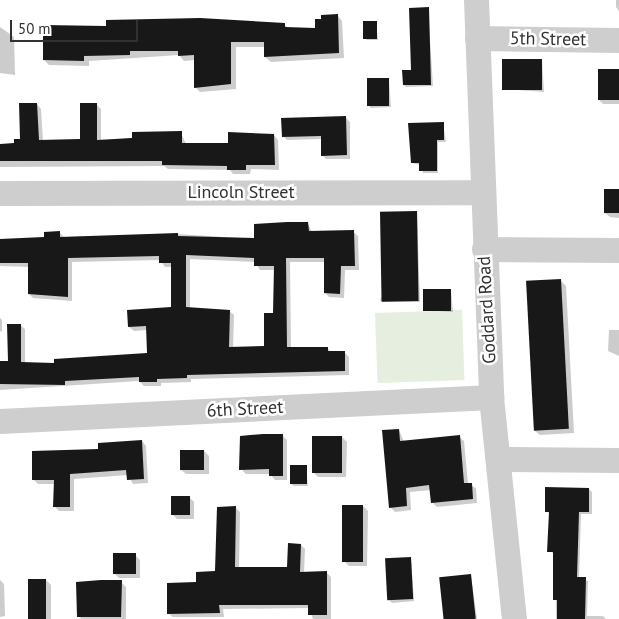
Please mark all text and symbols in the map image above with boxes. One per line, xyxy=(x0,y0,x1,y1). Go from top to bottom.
scale bar xyxy=(12,10,140,42)
text: 50 m xyxy=(18,19,51,38)
street label: 5th Street xyxy=(510,28,586,50)
street label: Lincoln Street xyxy=(187,181,295,203)
street label: Goddard Road xyxy=(473,256,501,364)
street label: 6th Street xyxy=(206,396,284,422)

